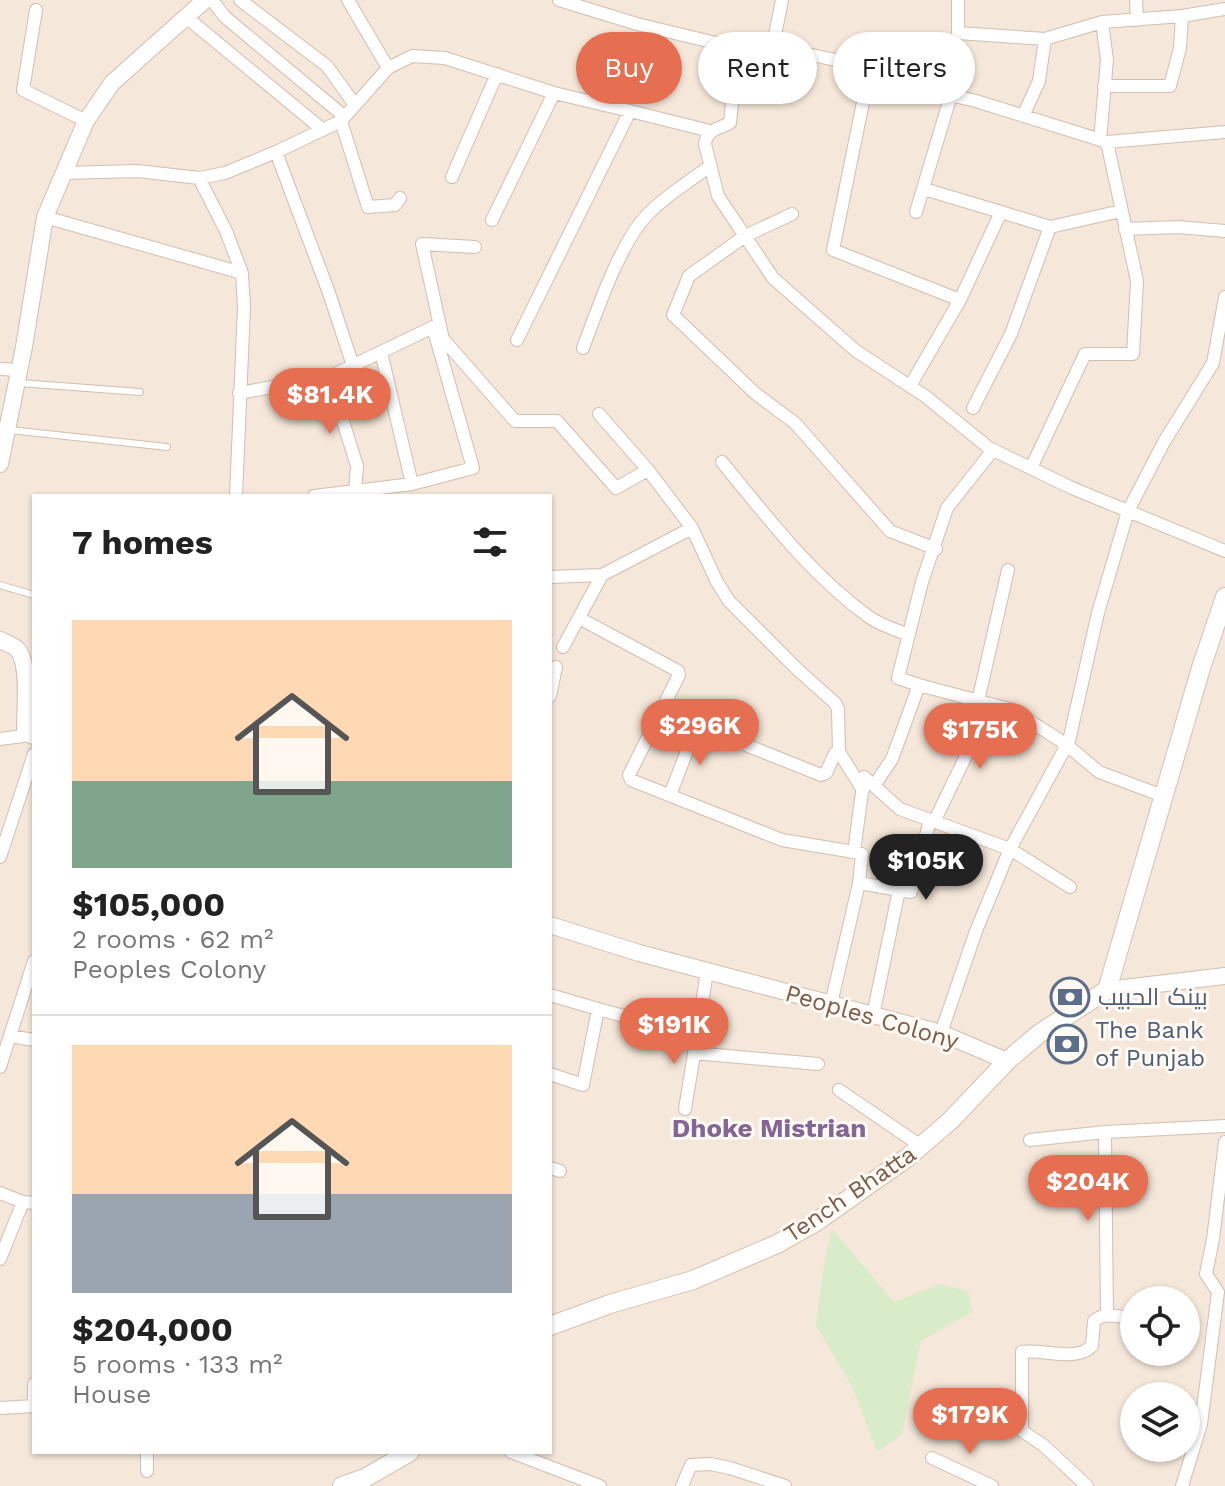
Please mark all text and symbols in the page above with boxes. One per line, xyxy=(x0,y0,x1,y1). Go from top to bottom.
chip: Buy xyxy=(576,32,682,104)
chip: Rent xyxy=(698,32,817,104)
chip: Filters xyxy=(833,32,975,104)
pin: $81.4K xyxy=(265,368,395,436)
text: $81.4K xyxy=(287,379,373,409)
icon: filters xyxy=(468,520,512,564)
text: 7 homes xyxy=(72,522,213,562)
icon: home xyxy=(220,672,364,816)
pin: $296K xyxy=(644,699,756,767)
pin: $175K xyxy=(924,703,1036,771)
text: $296K xyxy=(659,710,741,740)
text: $175K xyxy=(942,714,1018,744)
pin: $105K xyxy=(870,834,982,902)
text: $105K xyxy=(887,845,965,875)
text: $105,000 xyxy=(72,884,225,924)
text: 2 rooms · 62 m² xyxy=(72,924,274,954)
text: Peoples Colony xyxy=(72,954,266,984)
bank icon: بينک الحبيب xyxy=(1049,976,1091,1018)
street label: Peoples Colony xyxy=(782,979,963,1055)
place label: بينک الحبيب xyxy=(1098,983,1208,1011)
pin: $191K xyxy=(618,998,730,1066)
text: $191K xyxy=(637,1009,711,1039)
place label: The Bank of Punjab xyxy=(1095,1016,1205,1072)
bank icon: The Bank of Punjab xyxy=(1046,1023,1088,1065)
icon: home xyxy=(220,1097,364,1241)
district label: Dhoke Mistrian xyxy=(672,1113,866,1143)
street label: Tench Bhatta xyxy=(779,1140,921,1248)
pin: $204K xyxy=(1032,1155,1144,1223)
text: $204K xyxy=(1046,1166,1130,1196)
map controls xyxy=(1120,1286,1200,1462)
button: locate xyxy=(1120,1286,1200,1366)
text: $204,000 xyxy=(72,1309,233,1349)
text: 5 rooms · 133 m² xyxy=(72,1349,283,1379)
text: House xyxy=(72,1379,151,1409)
button: layers xyxy=(1120,1382,1200,1462)
pin: $179K xyxy=(914,1388,1026,1456)
text: $179K xyxy=(931,1399,1009,1429)

